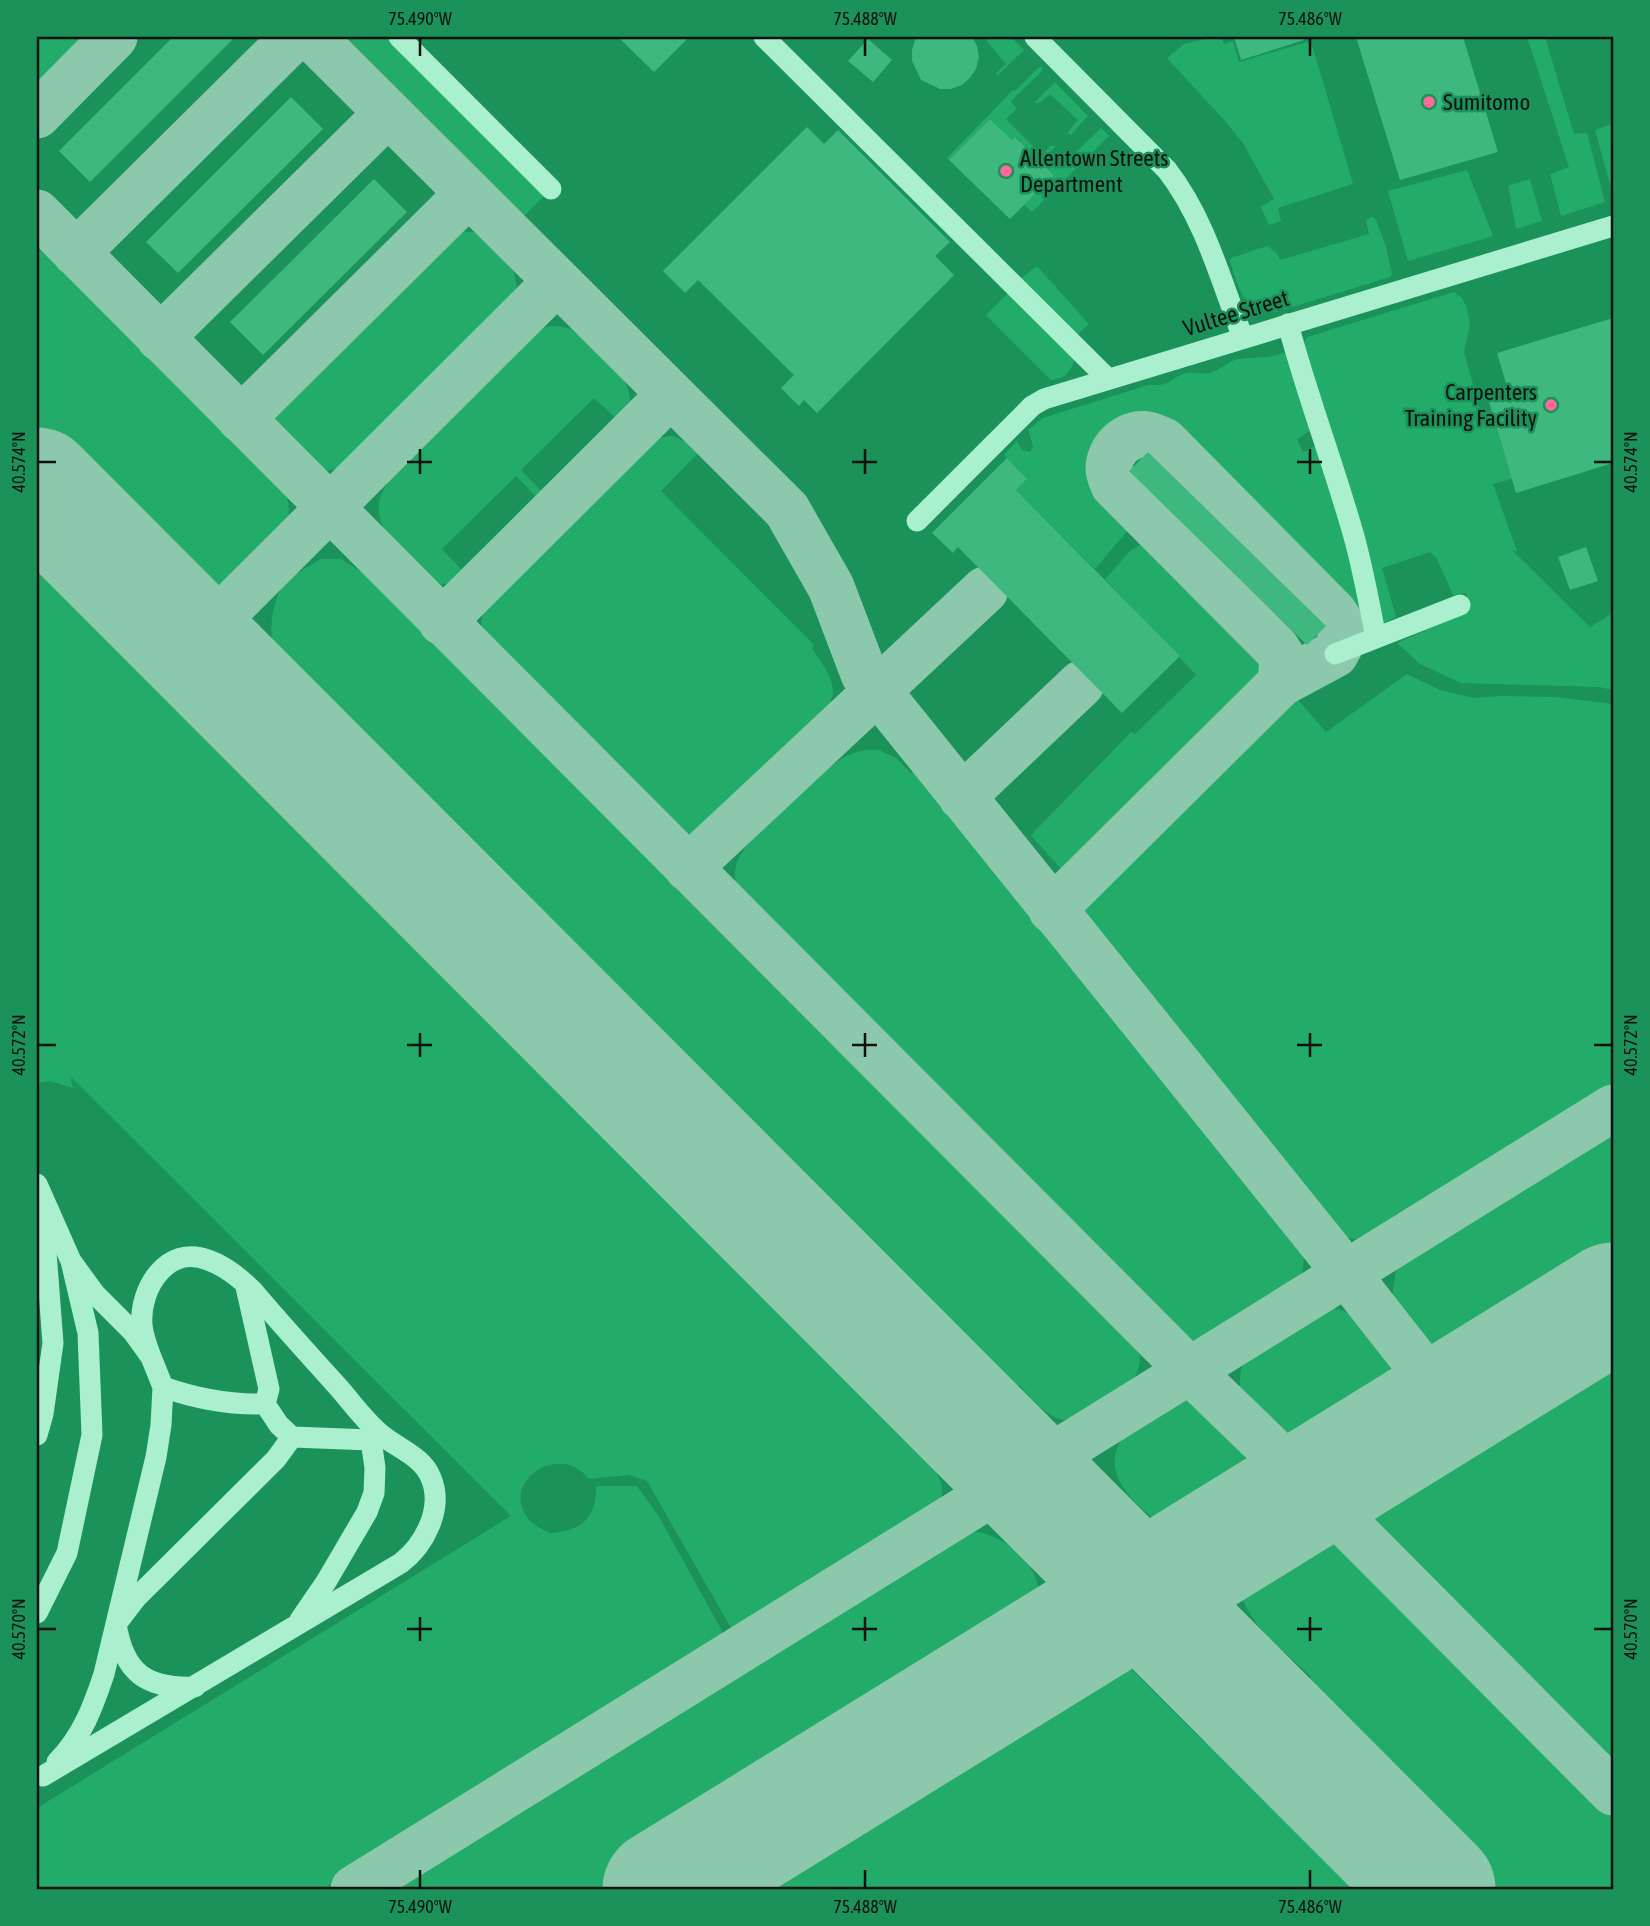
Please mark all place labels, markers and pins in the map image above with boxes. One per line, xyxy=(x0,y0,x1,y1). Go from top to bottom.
place label: Sumitomo xyxy=(1443,89,1530,115)
marker: Sumitomo xyxy=(1421,94,1437,110)
place label: Allentown Streets Department xyxy=(1020,145,1168,197)
marker: Allentown Streets Department xyxy=(998,163,1014,179)
place label: Carpenters Training Facility xyxy=(1405,379,1537,431)
marker: Carpenters Training Facility xyxy=(1543,397,1559,413)

